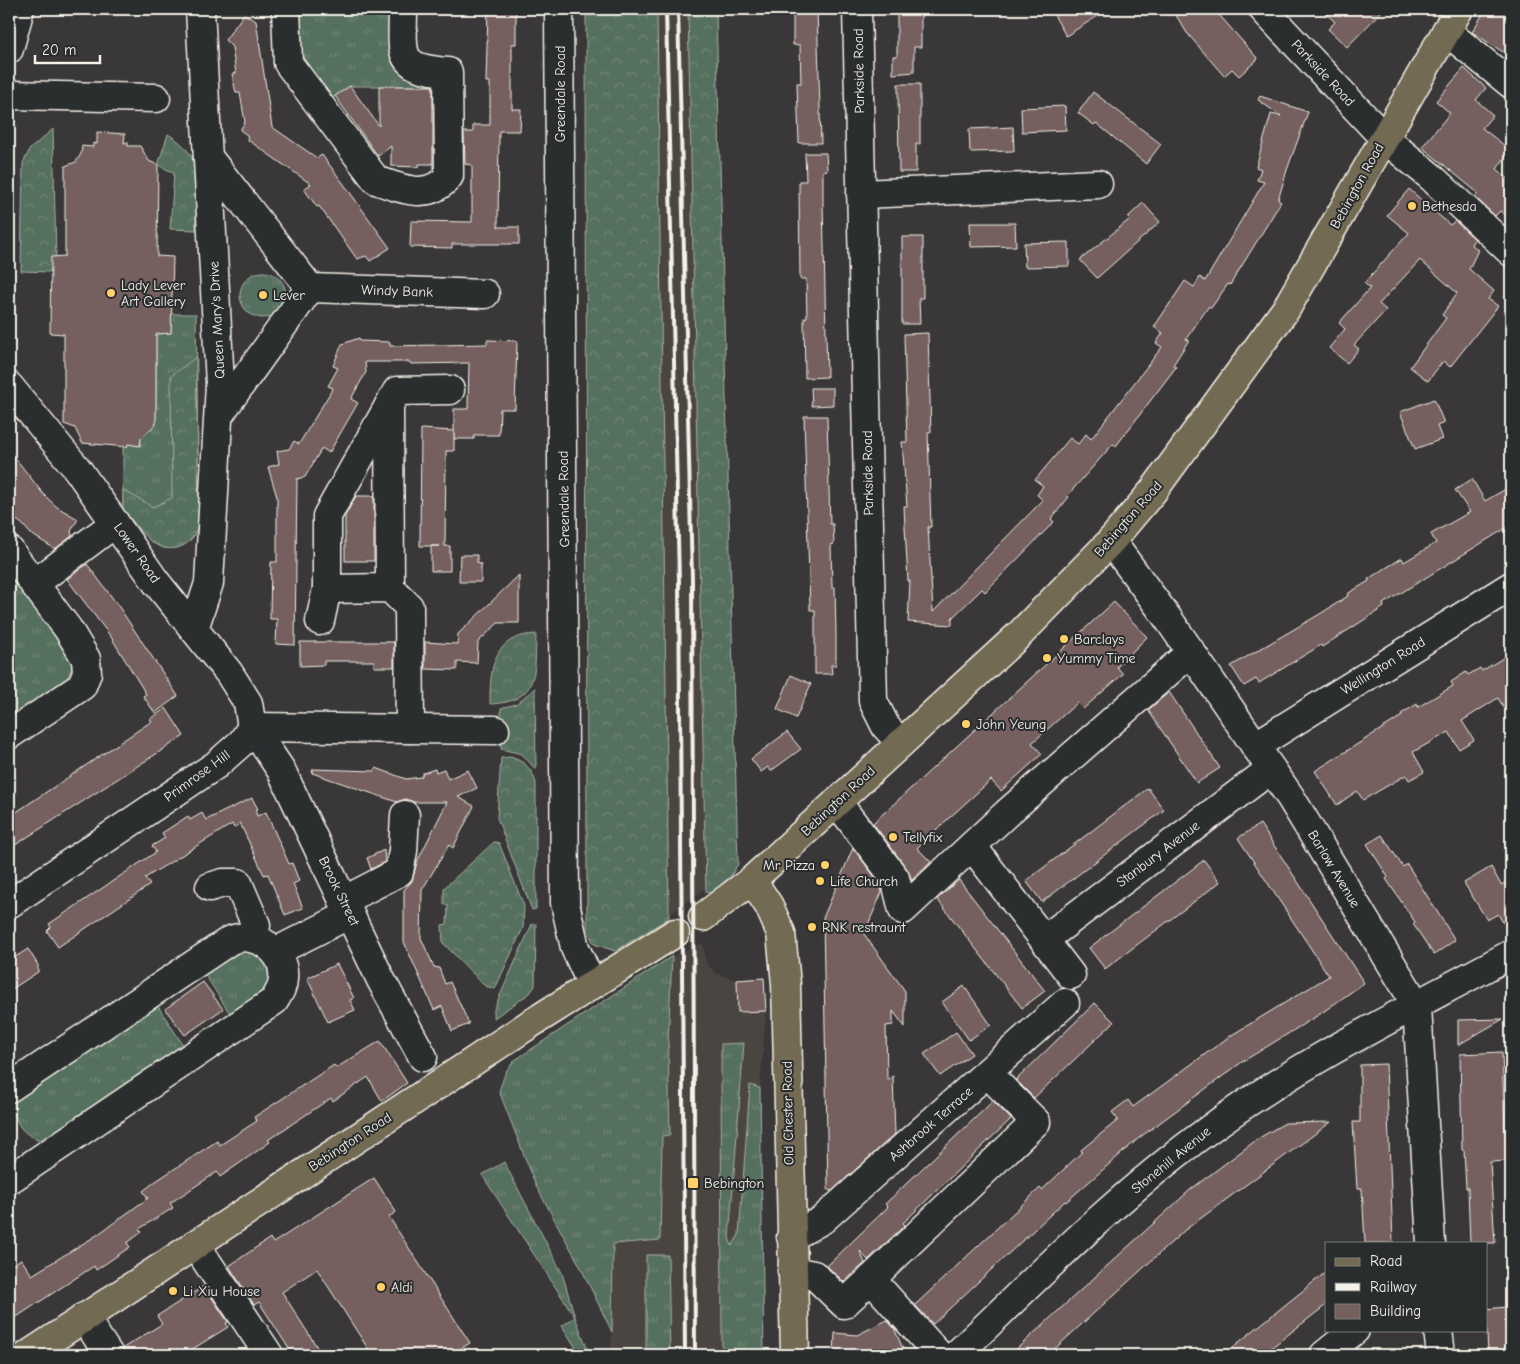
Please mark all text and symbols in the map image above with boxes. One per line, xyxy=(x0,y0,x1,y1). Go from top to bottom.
street label: Parkside Road xyxy=(850,28,868,114)
scale bar xyxy=(35,32,100,64)
street label: Parkside Road xyxy=(1288,36,1358,110)
text: 20 m xyxy=(42,41,76,59)
street label: Greendale Road xyxy=(552,46,569,142)
street label: Bebington Road xyxy=(1326,140,1388,232)
place label: Bethesda xyxy=(1422,198,1477,215)
marker: Bethesda xyxy=(1406,200,1418,212)
street label: Queen Mary's Drive xyxy=(205,261,229,379)
place label: Lady Lever Art Gallery xyxy=(121,277,186,310)
street label: Windy Bank xyxy=(361,281,433,301)
marker: Lady Lever Art Gallery xyxy=(105,287,117,299)
place label: Lever xyxy=(273,287,305,304)
marker: Lever xyxy=(257,289,269,301)
street label: Parkside Road xyxy=(859,430,877,516)
street label: Greendale Road xyxy=(555,450,573,548)
street label: Bebington Road xyxy=(1090,478,1166,560)
street label: Lower Road xyxy=(110,520,164,586)
place label: Barclays xyxy=(1074,631,1124,648)
marker: Barclays xyxy=(1058,633,1070,645)
street label: Wellington Road xyxy=(1338,633,1428,699)
place label: Yummy Time xyxy=(1057,650,1136,667)
marker: Yummy Time xyxy=(1041,652,1053,664)
place label: John Yeung xyxy=(976,716,1047,733)
marker: John Yeung xyxy=(960,718,972,730)
street label: Primrose Hill xyxy=(161,746,233,806)
street label: Bebington Road xyxy=(797,762,879,840)
street label: Stanbury Avenue xyxy=(1113,817,1203,891)
street label: Barlow Avenue xyxy=(1304,827,1364,911)
place label: Tellyfix xyxy=(903,829,943,846)
marker: Tellyfix xyxy=(887,831,899,843)
street label: Brook Street xyxy=(315,853,364,929)
place label: Mr Pizza xyxy=(763,857,815,874)
marker: Mr Pizza xyxy=(819,859,831,871)
place label: Life Church xyxy=(830,873,898,890)
marker: Life Church xyxy=(814,875,826,887)
place label: RNK restraunt xyxy=(822,919,907,936)
marker: RNK restraunt xyxy=(806,921,818,933)
street label: Old Chester Road xyxy=(779,1061,797,1165)
street label: Ashbrook Terrace xyxy=(886,1083,976,1165)
street label: Bebington Road xyxy=(305,1109,395,1175)
street label: Stonehill Avenue xyxy=(1128,1123,1214,1197)
place label: Bebington xyxy=(704,1175,764,1192)
marker: Bebington xyxy=(686,1176,700,1190)
legend xyxy=(1325,1242,1488,1332)
text: Road xyxy=(1370,1252,1402,1270)
text: Railway xyxy=(1370,1278,1417,1296)
place label: Aldi xyxy=(391,1279,413,1296)
marker: Aldi xyxy=(375,1281,387,1293)
place label: Li Xiu House xyxy=(183,1283,260,1300)
marker: Li Xiu House xyxy=(167,1285,179,1297)
text: Building xyxy=(1370,1302,1421,1320)

